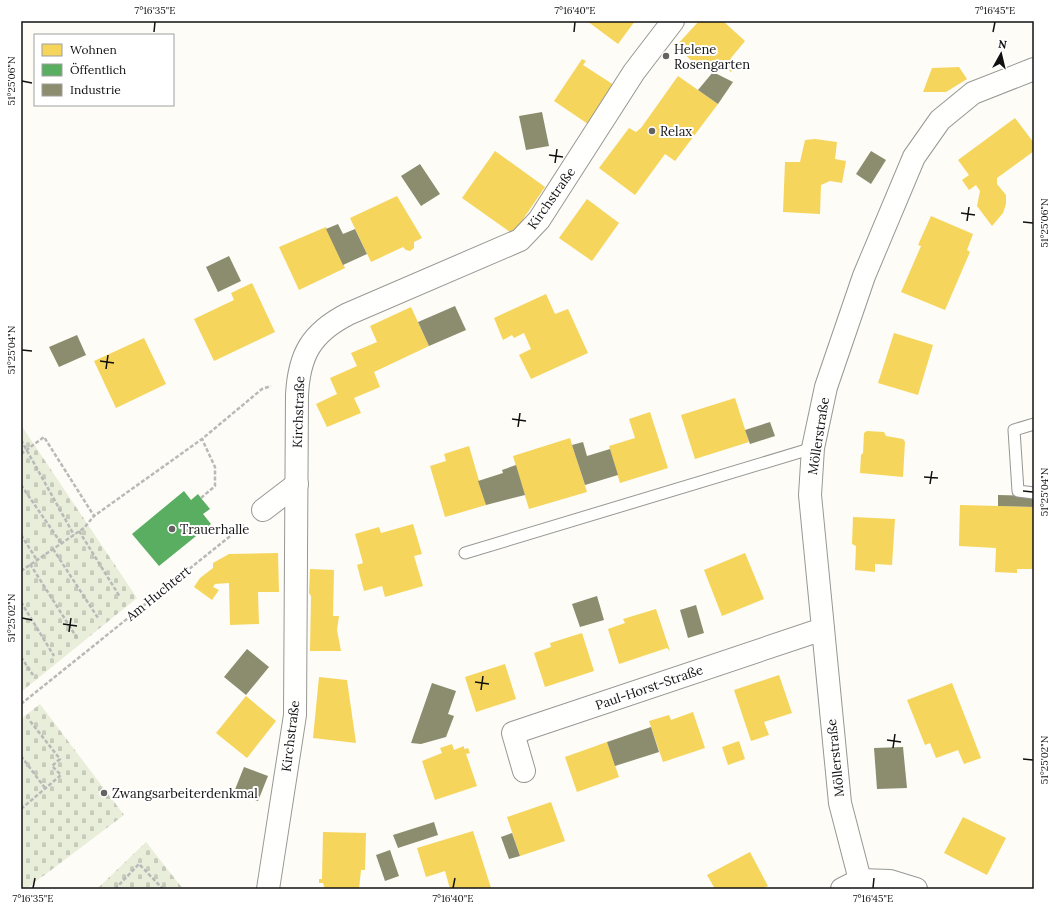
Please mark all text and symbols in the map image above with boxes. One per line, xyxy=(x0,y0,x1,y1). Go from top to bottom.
text: 7°16'35"E xyxy=(135,4,175,17)
text: 7°16'40"E xyxy=(554,4,596,17)
text: 7°16'45"E xyxy=(975,4,1015,17)
legend xyxy=(34,34,174,106)
north arrow xyxy=(981,34,1021,74)
text: N xyxy=(997,37,1008,52)
place label: Helene Rosengarten xyxy=(674,41,750,73)
text: Wohnen xyxy=(70,42,117,57)
marker: Helene Rosengarten xyxy=(661,51,671,61)
text: 51°25'06"N xyxy=(5,56,18,106)
text: Öffentlich xyxy=(70,62,126,77)
text: Industrie xyxy=(70,82,121,97)
place label: Relax xyxy=(660,123,692,140)
marker: Relax xyxy=(647,126,657,136)
street label: Kirchstraße xyxy=(524,164,579,233)
text: 51°25'06"N xyxy=(1038,198,1051,248)
text: 51°25'04"N xyxy=(5,325,18,374)
street label: Kirchstraße xyxy=(289,376,308,448)
street label: Möllerstraße xyxy=(804,396,833,476)
text: 51°25'04"N xyxy=(1038,467,1051,516)
place label: Trauerhalle xyxy=(180,521,249,538)
marker: Trauerhalle xyxy=(167,524,177,534)
street label: Am Huchtert xyxy=(122,562,194,625)
text: 51°25'02"N xyxy=(5,593,18,642)
street label: Paul-Horst-Straße xyxy=(593,661,705,714)
street label: Kirchstraße xyxy=(278,699,303,773)
street label: Möllerstraße xyxy=(823,718,848,798)
text: 51°25'02"N xyxy=(1038,735,1051,784)
place label: Zwangsarbeiterdenkmal xyxy=(112,785,258,802)
marker: Zwangsarbeiterdenkmal xyxy=(99,788,109,798)
text: 7°16'35"E xyxy=(13,892,53,905)
text: 7°16'40"E xyxy=(432,892,474,905)
text: 7°16'45"E xyxy=(853,892,893,905)

